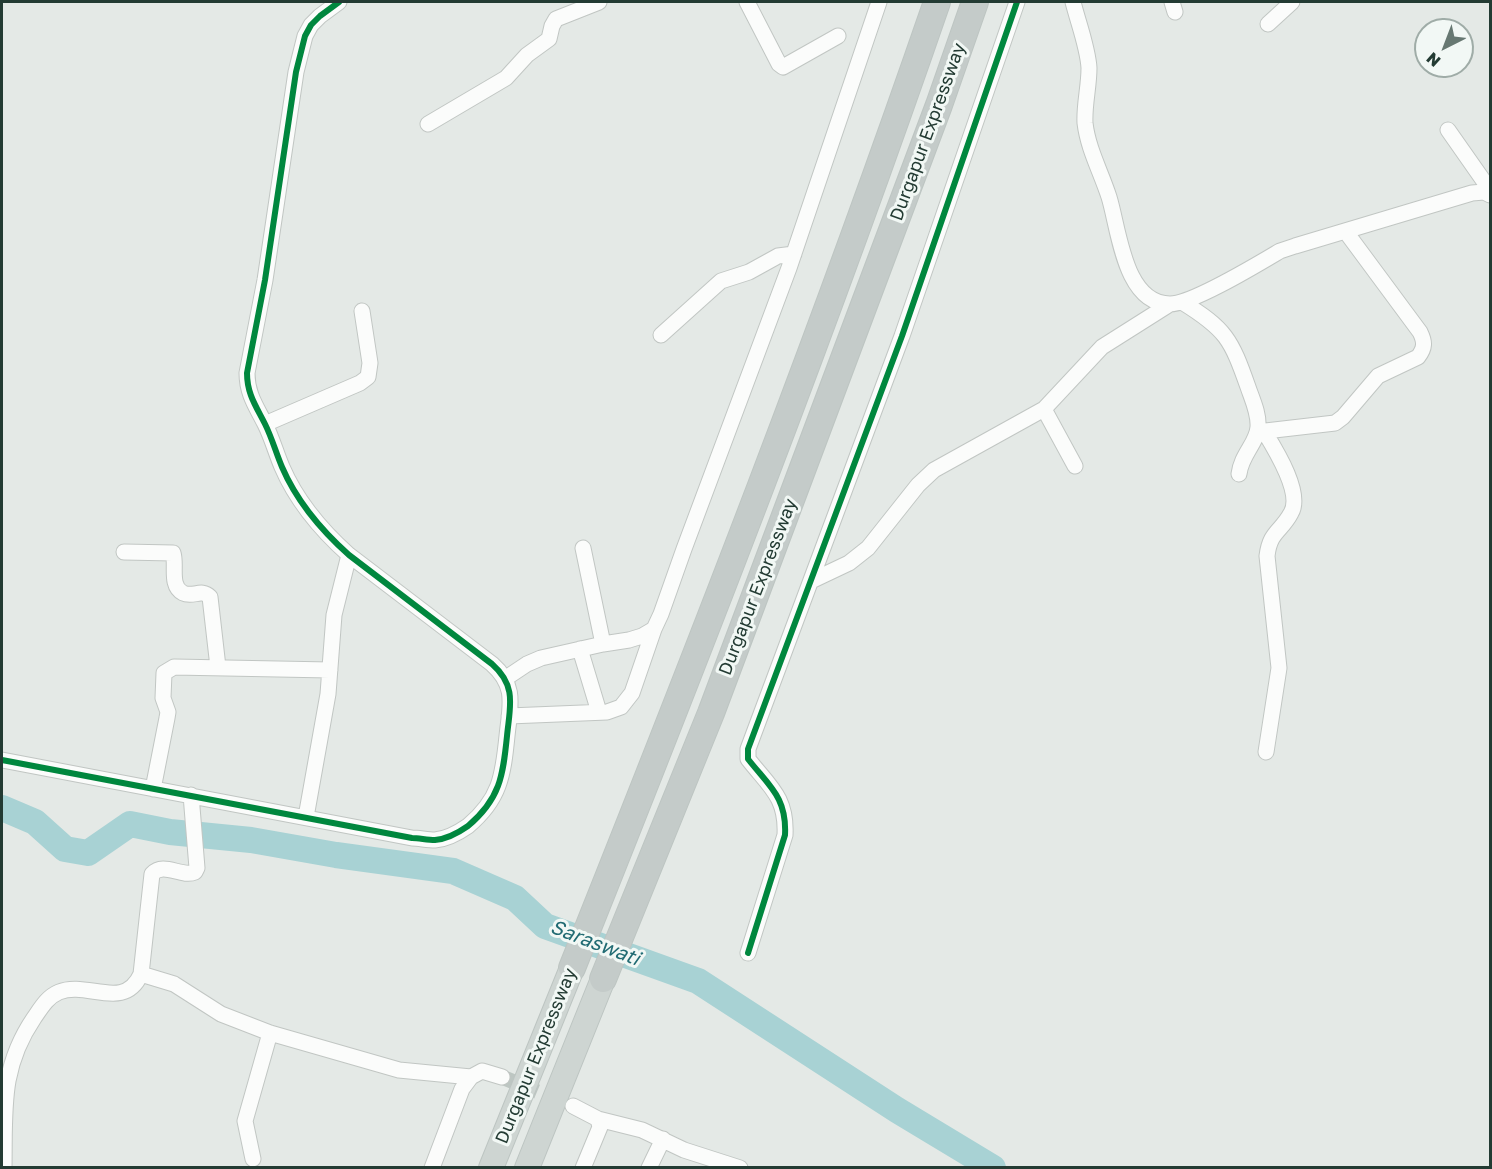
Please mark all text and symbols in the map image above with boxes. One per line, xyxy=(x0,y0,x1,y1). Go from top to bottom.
north arrow xyxy=(1414,18,1474,78)
street label: Durgapur Expressway xyxy=(886,40,970,224)
text: N xyxy=(1422,48,1445,71)
street label: Durgapur Expressway xyxy=(714,496,802,678)
water label: Saraswati xyxy=(547,915,643,971)
street label: Durgapur Expressway xyxy=(491,965,581,1147)

